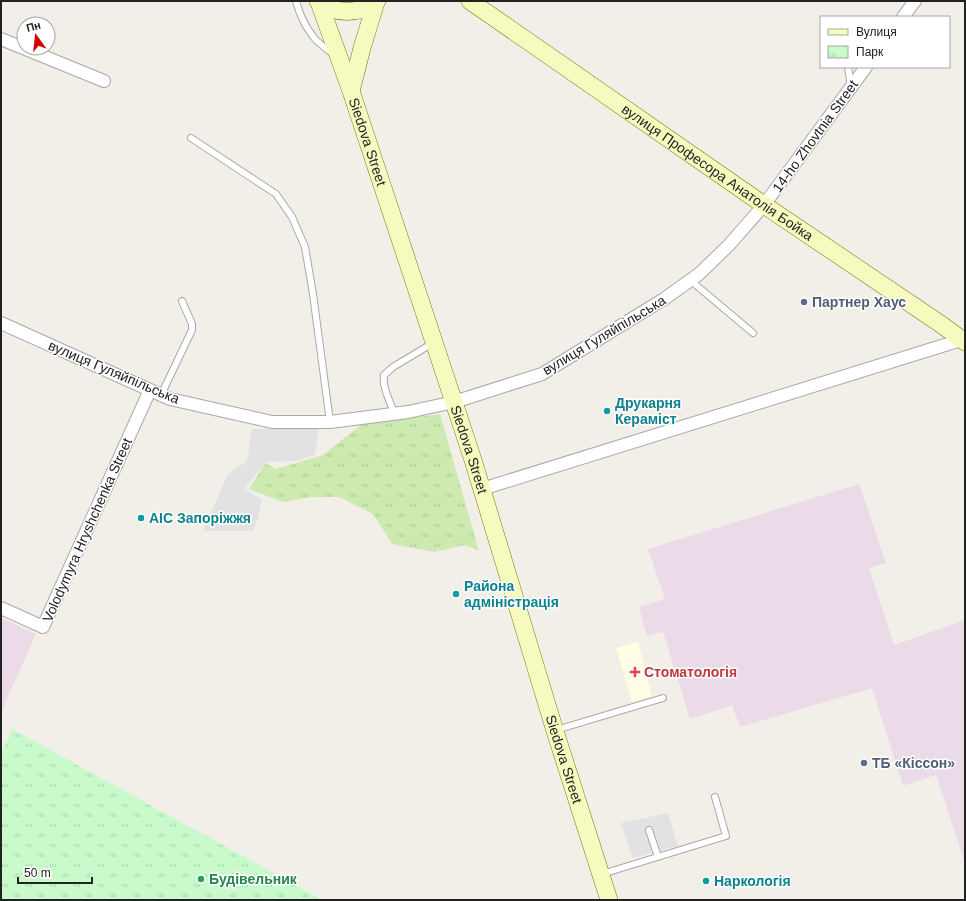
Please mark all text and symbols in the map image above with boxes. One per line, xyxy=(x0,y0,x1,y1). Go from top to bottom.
north arrow xyxy=(16,16,56,56)
legend xyxy=(820,16,950,68)
text: Пн xyxy=(25,19,42,34)
text: Вулиця xyxy=(856,25,897,39)
text: Парк xyxy=(856,45,884,59)
street label: 14-ho Zhovtnia Street xyxy=(769,77,861,195)
street label: Siedova Street xyxy=(346,96,390,188)
street label: вулиця Професора Анатолія Бойка xyxy=(619,101,816,244)
street label: вулиця Гуляйпільська xyxy=(540,292,669,378)
place label: Партнер Хаус xyxy=(812,294,906,310)
marker: Партнер Хаус xyxy=(799,297,809,307)
street label: вулиця Гуляйпільська xyxy=(46,337,182,407)
place label: Друкарня Кераміст xyxy=(615,395,681,427)
street label: Siedova Street xyxy=(447,403,491,496)
marker: Друкарня Кераміст xyxy=(602,406,612,416)
street label: Volodymyra Hryshchenka Street xyxy=(39,435,135,625)
place label: АІС Запоріжжя xyxy=(149,510,251,526)
marker: АІС Запоріжжя xyxy=(136,513,146,523)
place label: Района адміністрація xyxy=(464,578,559,610)
marker: Района адміністрація xyxy=(451,589,461,599)
place label: Стоматологія xyxy=(644,664,737,680)
marker: Стоматологія xyxy=(629,666,641,678)
street label: Siedova Street xyxy=(543,713,586,806)
place label: ТБ «Кіссон» xyxy=(872,755,955,771)
marker: ТБ «Кіссон» xyxy=(859,758,869,768)
scale bar xyxy=(18,859,92,885)
text: 50 m xyxy=(24,866,51,880)
place label: Будівельник xyxy=(209,871,298,887)
place label: Наркологія xyxy=(714,873,791,889)
marker: Будівельник xyxy=(196,874,206,884)
marker: Наркологія xyxy=(701,876,711,886)

